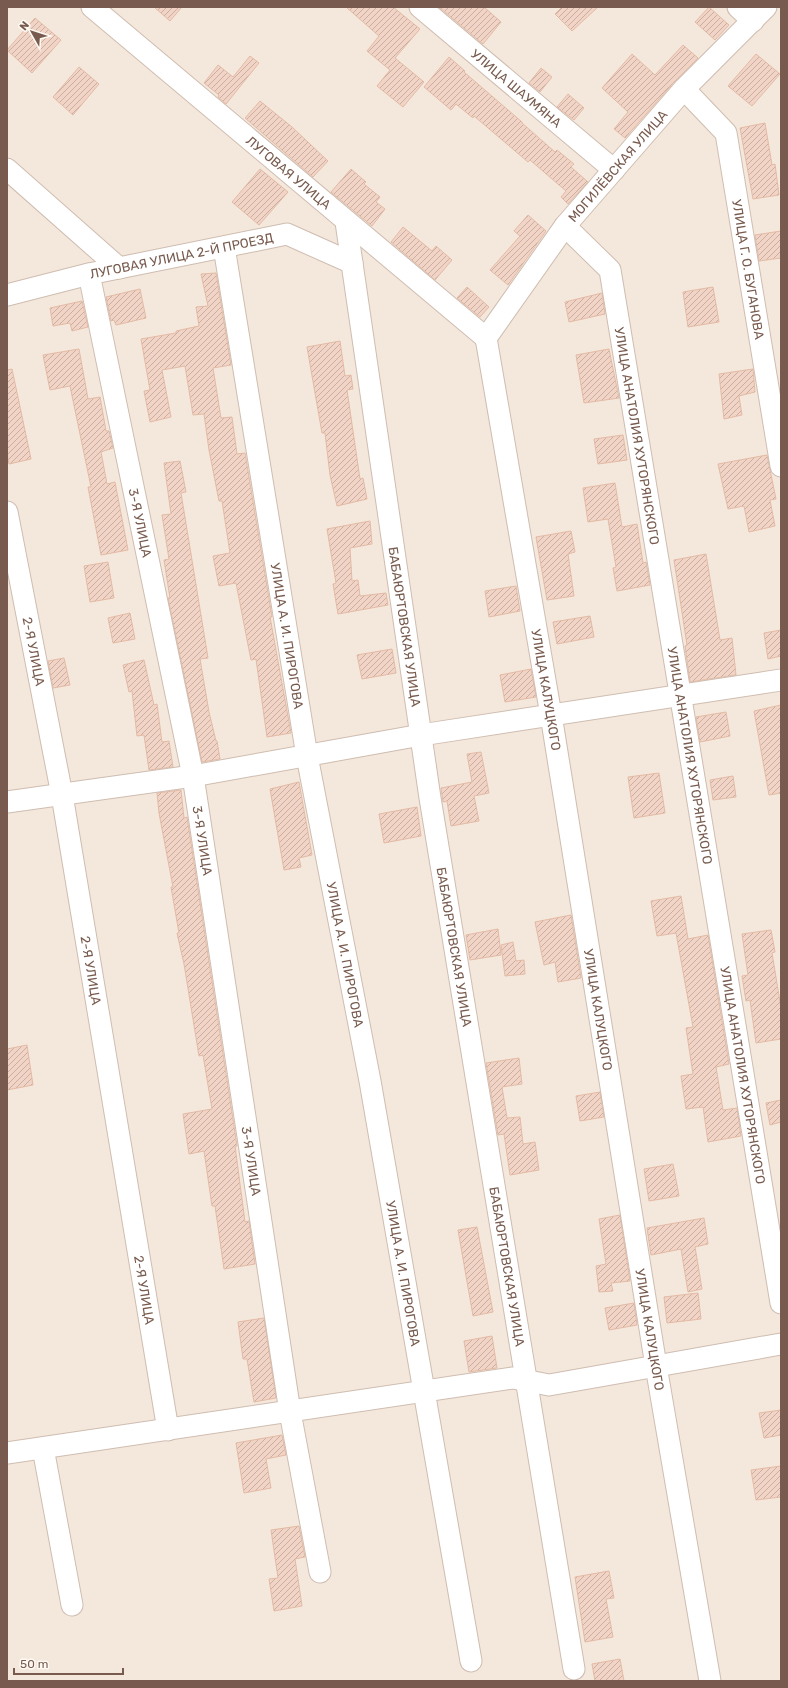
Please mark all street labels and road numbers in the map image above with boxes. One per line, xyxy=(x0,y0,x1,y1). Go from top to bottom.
street label: УЛИЦА ШАУМЯНА xyxy=(468,46,565,130)
street label: МОГИЛЁВСКАЯ УЛИЦА xyxy=(565,106,670,225)
street label: ЛУГОВАЯ УЛИЦА xyxy=(243,133,334,212)
street label: УЛИЦА Г. О. БУГАНОВА xyxy=(730,198,768,341)
street label: ЛУГОВАЯ УЛИЦА 2-Й ПРОЕЗД xyxy=(88,229,275,281)
street label: УЛИЦА АНАТОЛИЯ ХУТОРЯНСКОГО xyxy=(612,326,663,546)
street label: 3-Я УЛИЦА xyxy=(126,487,155,559)
street label: БАБАЮРТОВСКАЯ УЛИЦА xyxy=(386,546,424,708)
street label: УЛИЦА А. И. ПИРОГОВА xyxy=(268,562,307,710)
street label: 2-Я УЛИЦА xyxy=(20,616,48,687)
street label: УЛИЦА КАЛУЦКОГО xyxy=(529,628,564,752)
street label: УЛИЦА АНАТОЛИЯ ХУТОРЯНСКОГО xyxy=(665,646,716,866)
street label: 3-Я УЛИЦА xyxy=(190,805,216,877)
street label: БАБАЮРТОВСКАЯ УЛИЦА xyxy=(434,866,475,1028)
street label: УЛИЦА А. И. ПИРОГОВА xyxy=(324,881,367,1029)
street label: 2-Я УЛИЦА xyxy=(78,935,104,1006)
street label: УЛИЦА КАЛУЦКОГО xyxy=(581,948,616,1072)
street label: УЛИЦА АНАТОЛИЯ ХУТОРЯНСКОГО xyxy=(718,965,769,1185)
street label: 3-Я УЛИЦА xyxy=(239,1125,264,1197)
street label: БАБАЮРТОВСКАЯ УЛИЦА xyxy=(487,1186,528,1348)
street label: УЛИЦА А. И. ПИРОГОВА xyxy=(383,1199,424,1348)
street label: 2-Я УЛИЦА xyxy=(131,1254,158,1326)
street label: УЛИЦА КАЛУЦКОГО xyxy=(633,1268,668,1392)

